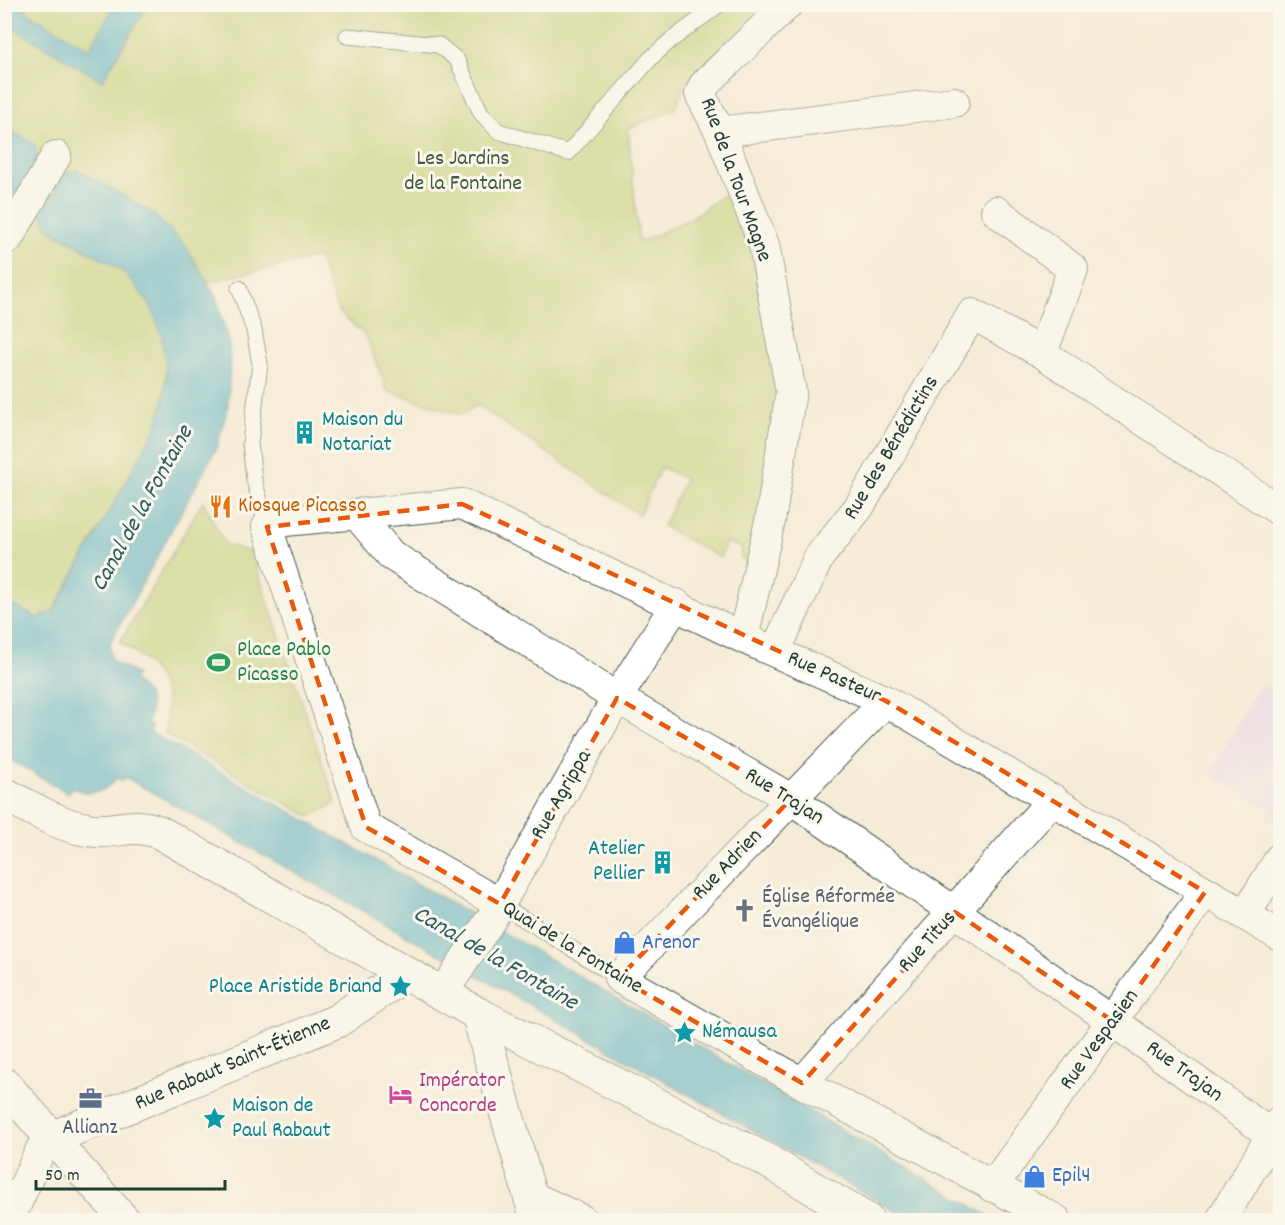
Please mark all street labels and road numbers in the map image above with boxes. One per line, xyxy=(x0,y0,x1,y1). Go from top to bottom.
street label: Rue de la Tour Magne xyxy=(691,94,779,266)
street label: Rue des Bénédictins xyxy=(837,370,947,526)
street label: Rue Pasteur xyxy=(782,644,887,713)
street label: Rue Agrippa xyxy=(524,744,601,846)
street label: Rue Trajan xyxy=(738,760,830,834)
street label: Rue Adrien xyxy=(686,822,770,908)
street label: Quai de la Fontaine xyxy=(496,894,648,1002)
street label: Rue Titus xyxy=(892,904,964,980)
street label: Rue Vespasien xyxy=(1053,983,1147,1097)
street label: Rue Rabaut Saint-Étienne xyxy=(130,1009,336,1119)
street label: Rue Trajan xyxy=(1139,1033,1229,1111)

